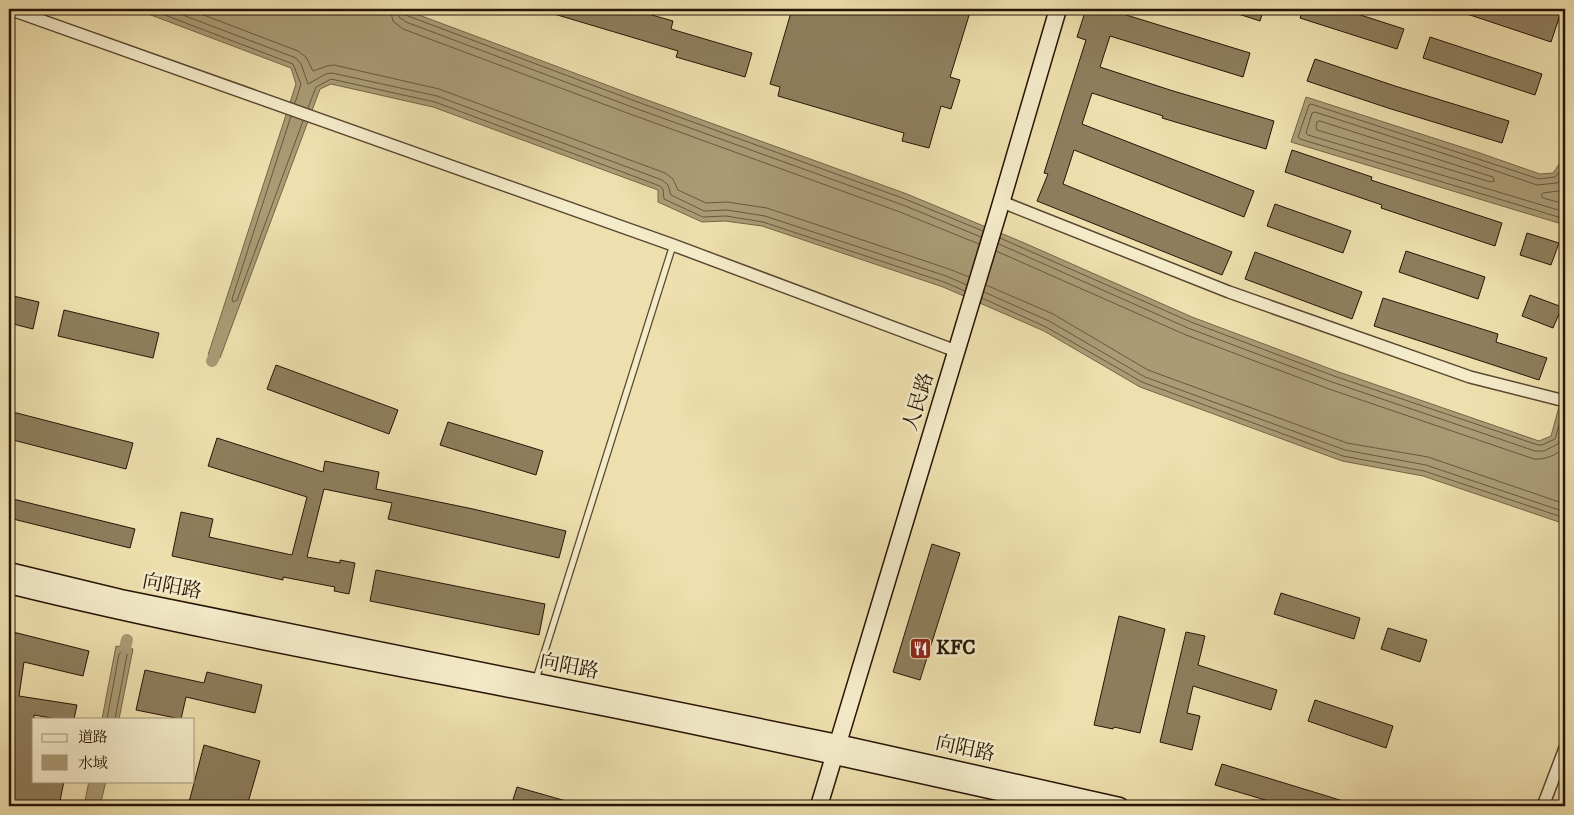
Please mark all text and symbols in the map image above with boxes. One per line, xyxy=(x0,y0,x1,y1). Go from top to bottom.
street label: 人民路 xyxy=(898,370,940,434)
street label: 向阳路 xyxy=(140,569,204,605)
restaurant icon: KFC xyxy=(908,636,932,660)
place label: KFC xyxy=(936,636,976,661)
street label: 向阳路 xyxy=(537,649,601,685)
legend xyxy=(32,718,195,782)
text: 道路 xyxy=(78,728,108,747)
street label: 向阳路 xyxy=(933,731,997,767)
text: 水域 xyxy=(78,754,108,773)

